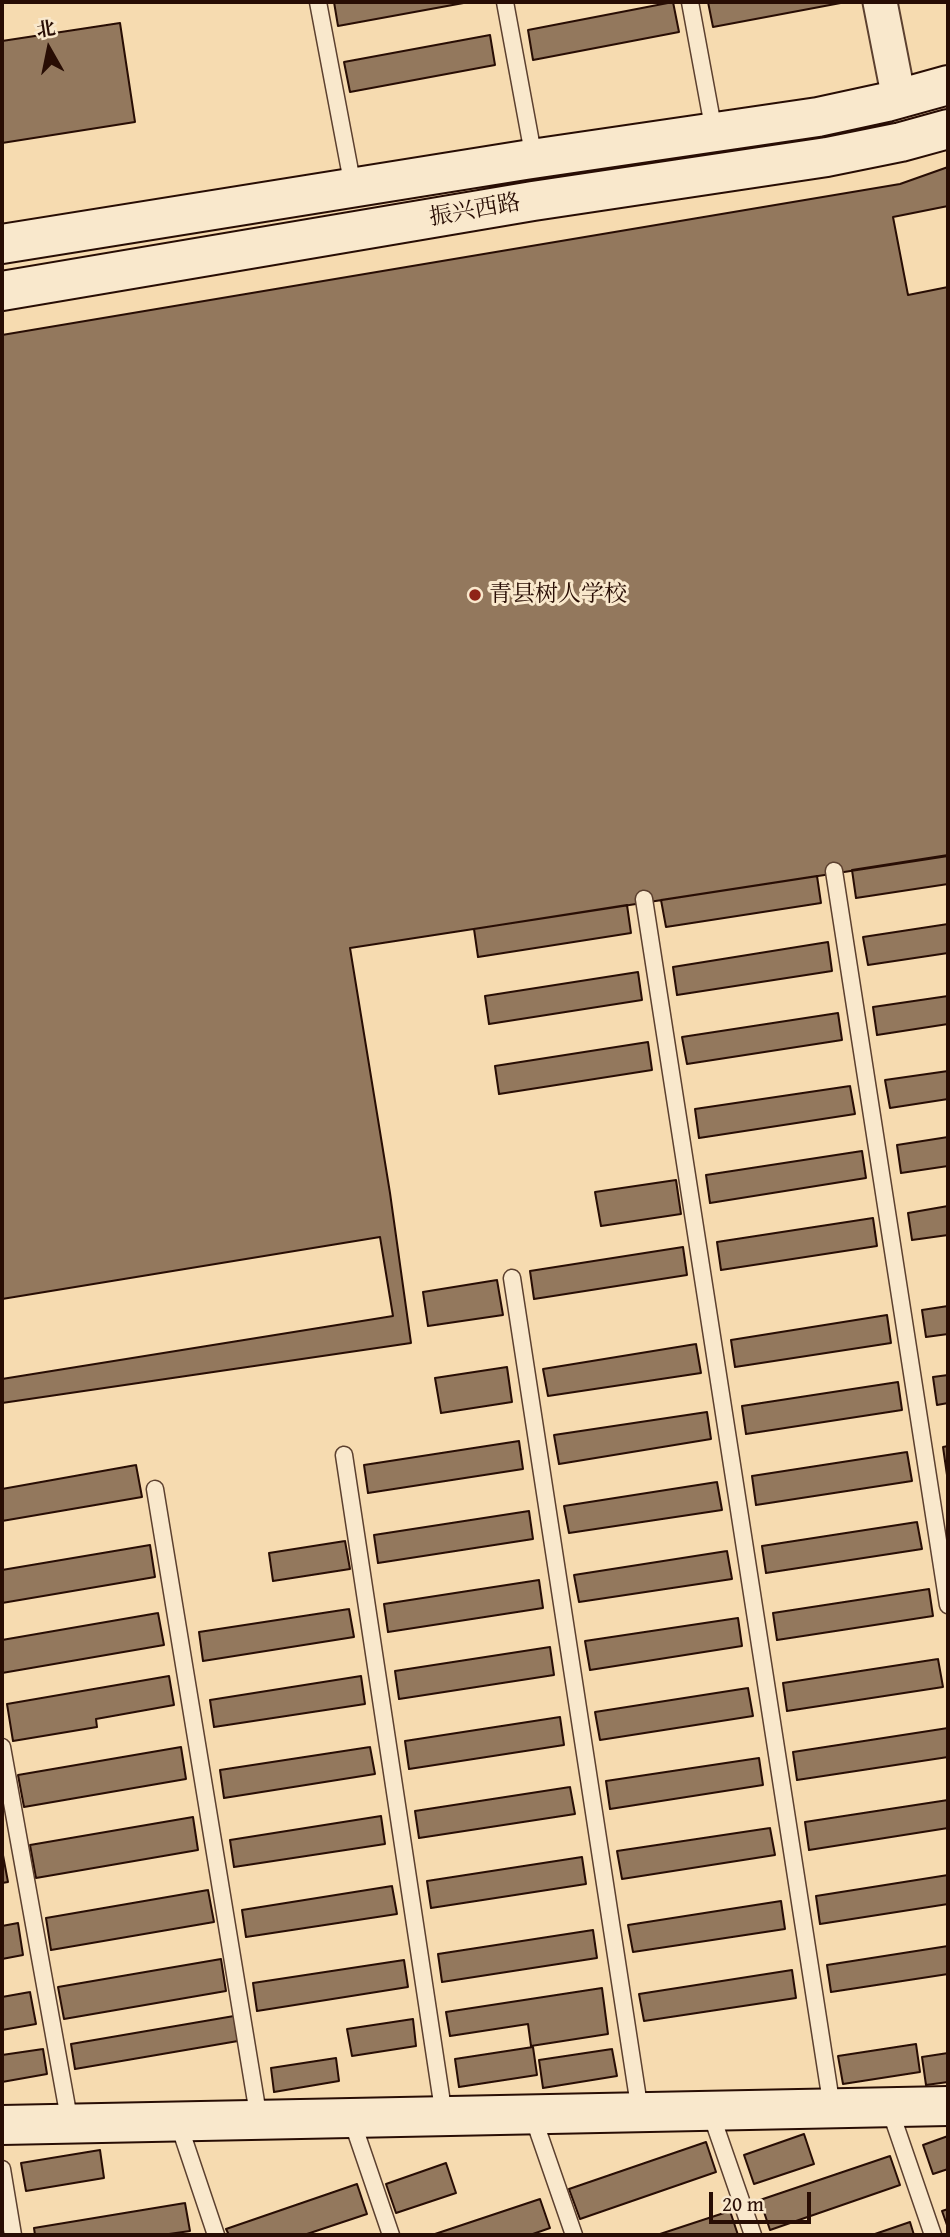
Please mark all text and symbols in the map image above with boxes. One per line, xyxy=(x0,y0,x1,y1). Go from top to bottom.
text: 北 xyxy=(34,13,57,44)
north arrow xyxy=(14,14,84,84)
street label: 振兴西路 xyxy=(427,189,523,233)
place label: 青县树人学校 xyxy=(489,581,627,609)
marker: 青县树人学校 xyxy=(467,587,483,603)
scale bar xyxy=(712,2178,814,2222)
text: 20 m xyxy=(722,2188,764,2219)

